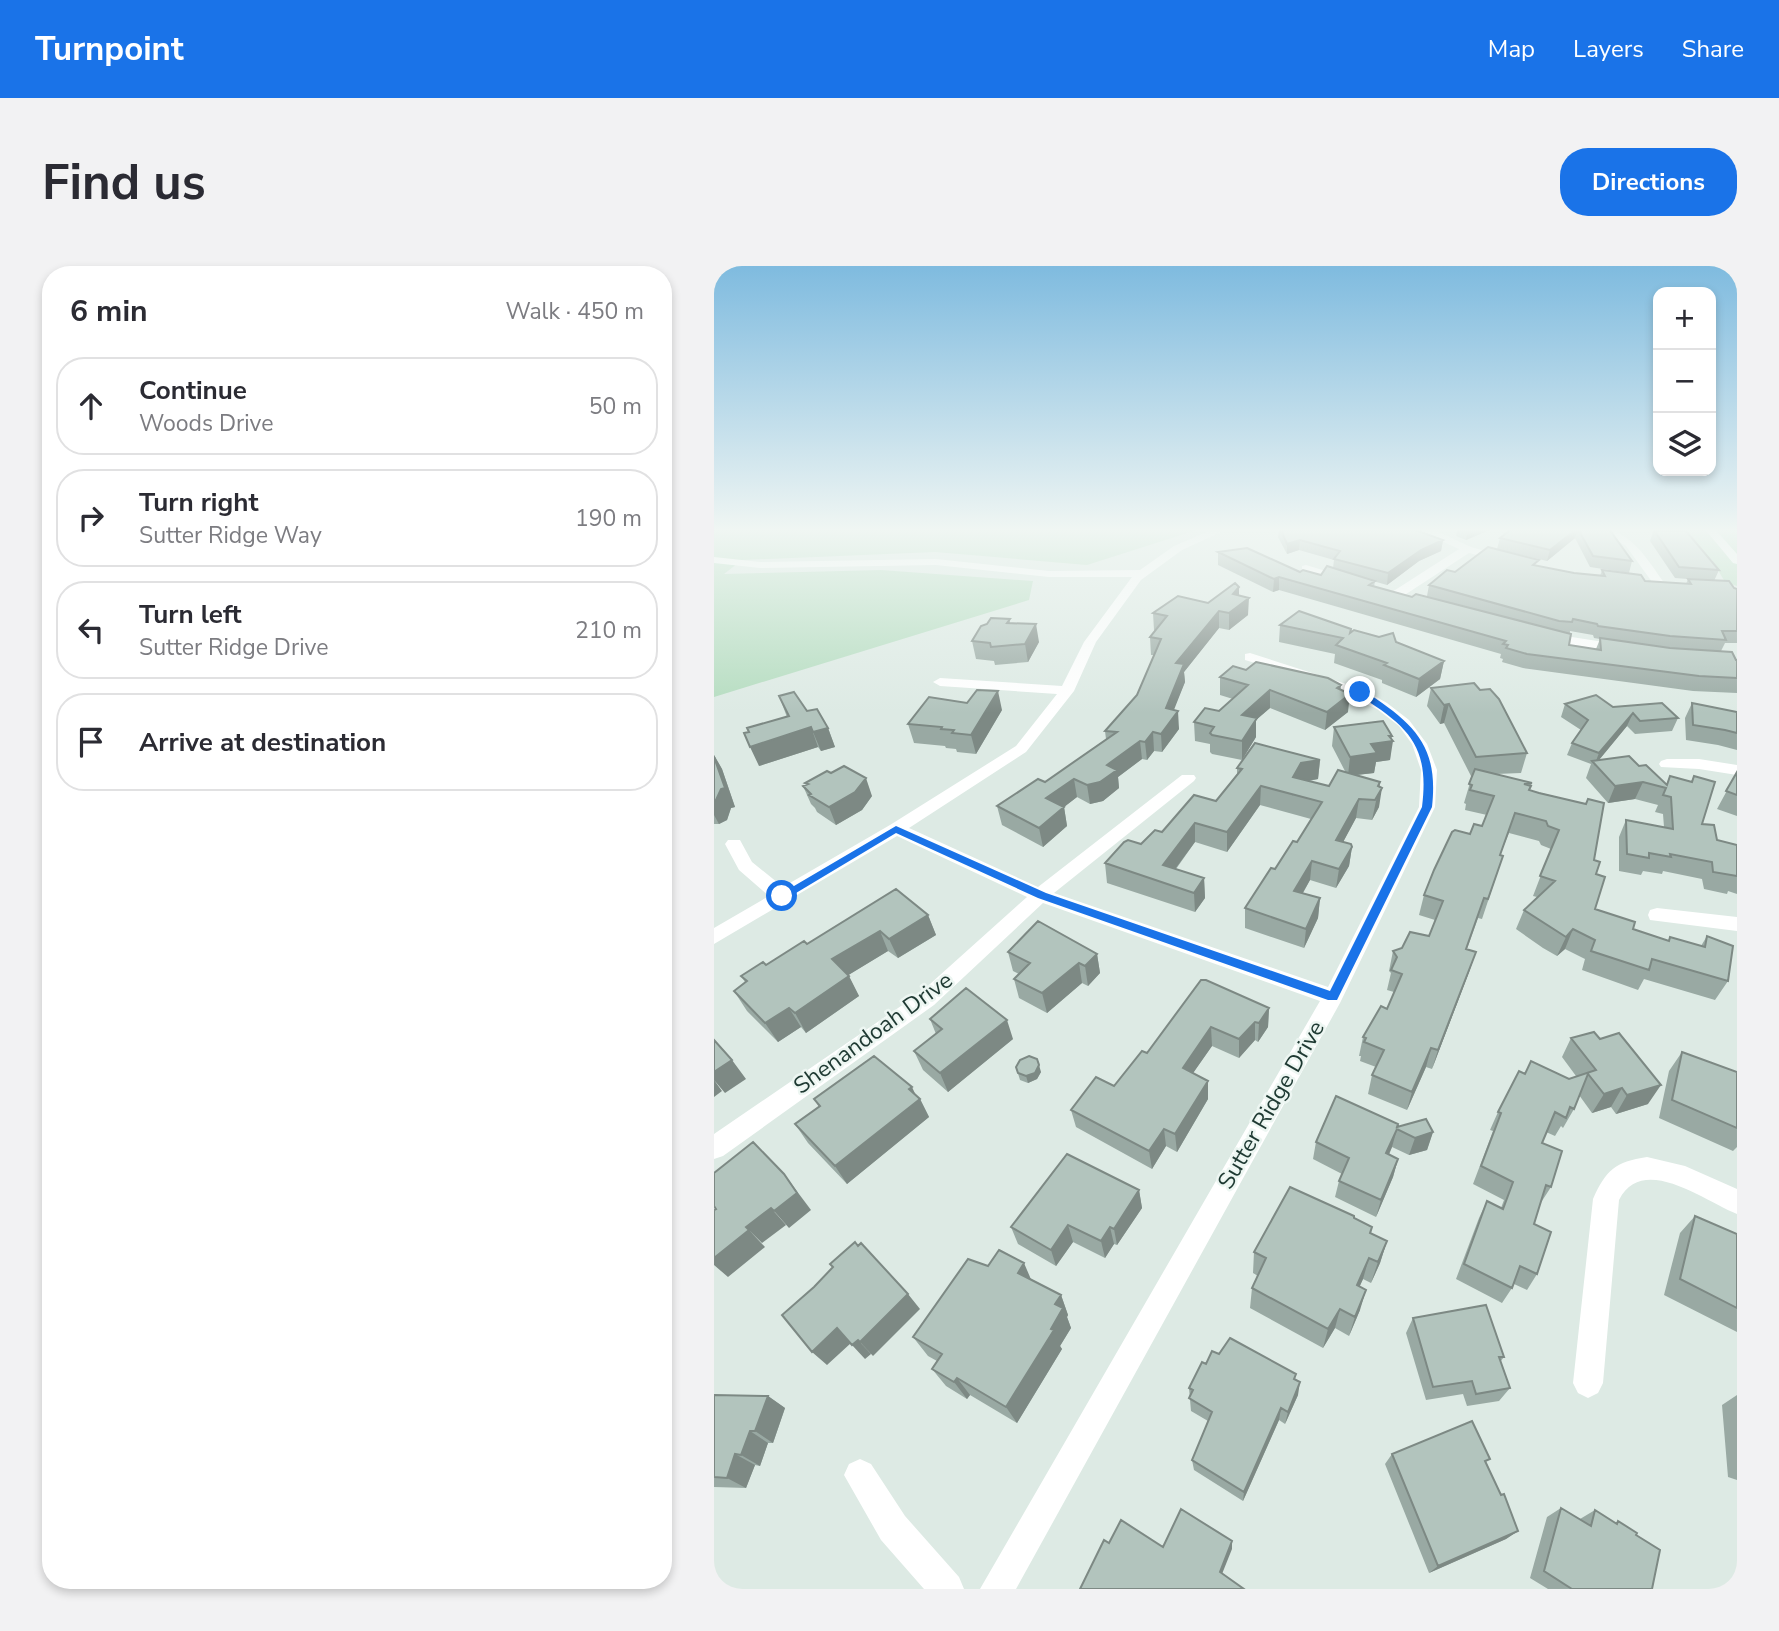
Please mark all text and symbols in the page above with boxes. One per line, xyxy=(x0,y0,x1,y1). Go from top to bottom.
text: Turnpoint xyxy=(35,27,184,72)
text: Map xyxy=(1488,33,1535,65)
text: Layers xyxy=(1573,33,1644,65)
text: Share xyxy=(1682,33,1744,65)
button: Directions xyxy=(1560,148,1737,216)
text: Find us xyxy=(42,149,206,216)
map controls xyxy=(1653,287,1716,476)
button: + xyxy=(1653,287,1716,350)
text: 6 min xyxy=(70,291,148,332)
text: Walk · 450 m xyxy=(505,296,644,327)
button: − xyxy=(1653,350,1716,413)
text: Continue xyxy=(139,373,247,408)
icon: ahead xyxy=(72,387,110,425)
text: 50 m xyxy=(589,391,642,422)
text: Woods Drive xyxy=(139,408,273,439)
button: layers xyxy=(1653,413,1716,476)
text: Turn right xyxy=(139,485,258,520)
icon: right xyxy=(72,499,110,537)
text: 190 m xyxy=(575,503,642,534)
text: Sutter Ridge Way xyxy=(139,520,322,551)
text: Turn left xyxy=(139,597,242,632)
icon: left xyxy=(72,611,110,649)
text: 210 m xyxy=(575,615,642,646)
text: Sutter Ridge Drive xyxy=(139,632,328,663)
route end xyxy=(1344,676,1375,707)
icon: arrive xyxy=(72,723,110,761)
text: Arrive at destination xyxy=(139,725,386,760)
route start xyxy=(766,880,797,911)
street label: Shenandoah Drive xyxy=(787,965,959,1101)
street label: Sutter Ridge Drive xyxy=(1210,1015,1332,1195)

